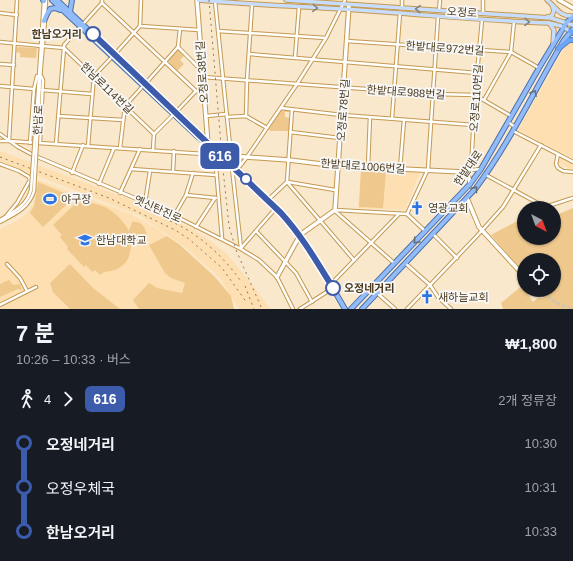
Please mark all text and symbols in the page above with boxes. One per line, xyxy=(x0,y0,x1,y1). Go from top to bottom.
one-way arrow xyxy=(312,3,318,12)
one-way arrow xyxy=(415,4,421,13)
street label: 오정로 xyxy=(446,5,478,19)
one-way arrow xyxy=(524,18,530,26)
marker: 한남오거리 xyxy=(85,26,101,42)
place label: 한남오거리 xyxy=(31,28,82,40)
street label: 한밭대로972번길 xyxy=(405,39,485,57)
street label: 오정로38번길 xyxy=(194,40,210,104)
street label: 한남로114번길 xyxy=(78,60,136,116)
street label: 오정로110번길 xyxy=(468,64,484,132)
street label: 오정로78번길 xyxy=(335,78,351,142)
street label: 한밭대로988번길 xyxy=(366,83,446,101)
one-way arrow xyxy=(530,89,537,97)
street label: 한남로 xyxy=(31,105,45,135)
line badge: 616 xyxy=(197,143,243,169)
text: 616 xyxy=(208,148,232,164)
street label: 한밭대로 xyxy=(451,148,485,188)
street label: 한밭대로1006번길 xyxy=(320,157,406,175)
unlabelled marker xyxy=(240,173,252,185)
one-way arrow xyxy=(471,186,478,193)
sports icon: 야구장 xyxy=(42,191,58,207)
place label: 야구장 xyxy=(61,193,91,205)
street label: 옛신탄진로 xyxy=(132,193,184,225)
church icon: 영광교회 xyxy=(409,200,425,216)
north arrow xyxy=(517,201,561,245)
map controls xyxy=(517,201,561,297)
place label: 영광교회 xyxy=(428,202,468,214)
school or university icon: 한남대학교 xyxy=(77,232,93,248)
place label: 한남대학교 xyxy=(96,234,147,246)
one-way arrow xyxy=(413,236,421,244)
button: locate xyxy=(517,253,561,297)
marker: 오정네거리 xyxy=(325,280,341,296)
place label: 오정네거리 xyxy=(344,282,395,294)
church icon: 새하늘교회 xyxy=(419,289,435,305)
place label: 새하늘교회 xyxy=(438,291,489,303)
text: 7 분 xyxy=(16,321,55,346)
text: ₩1,800 xyxy=(505,335,557,352)
text: 10:26 – 10:33 · 버스 xyxy=(16,352,131,367)
icon: walk xyxy=(16,388,38,410)
icon: forward xyxy=(57,388,79,410)
text: 616 xyxy=(93,391,117,407)
text: 4 xyxy=(44,392,51,407)
text: 2개 정류장 xyxy=(498,393,557,408)
text: 오정네거리 xyxy=(46,436,115,453)
text: 10:30 xyxy=(524,436,557,451)
text: 오정우체국 xyxy=(46,480,115,497)
text: 10:31 xyxy=(524,480,557,495)
text: 한남오거리 xyxy=(46,524,115,541)
text: 10:33 xyxy=(524,524,557,539)

